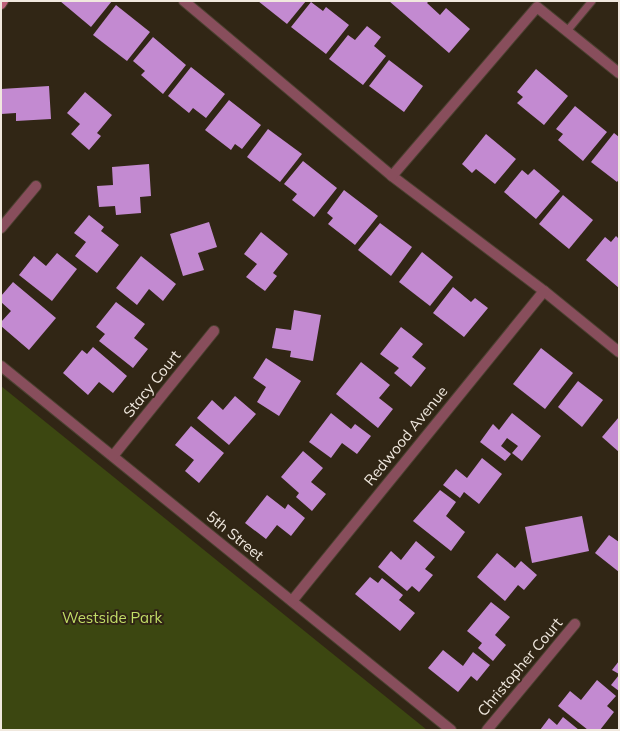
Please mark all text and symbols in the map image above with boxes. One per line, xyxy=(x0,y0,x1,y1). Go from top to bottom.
street label: Stacy Court xyxy=(119,346,184,421)
street label: Redwood Avenue xyxy=(360,382,452,489)
street label: 5th Street xyxy=(203,507,268,565)
park label: Westside Park xyxy=(62,608,162,627)
street label: Christopher Court xyxy=(473,614,566,720)

